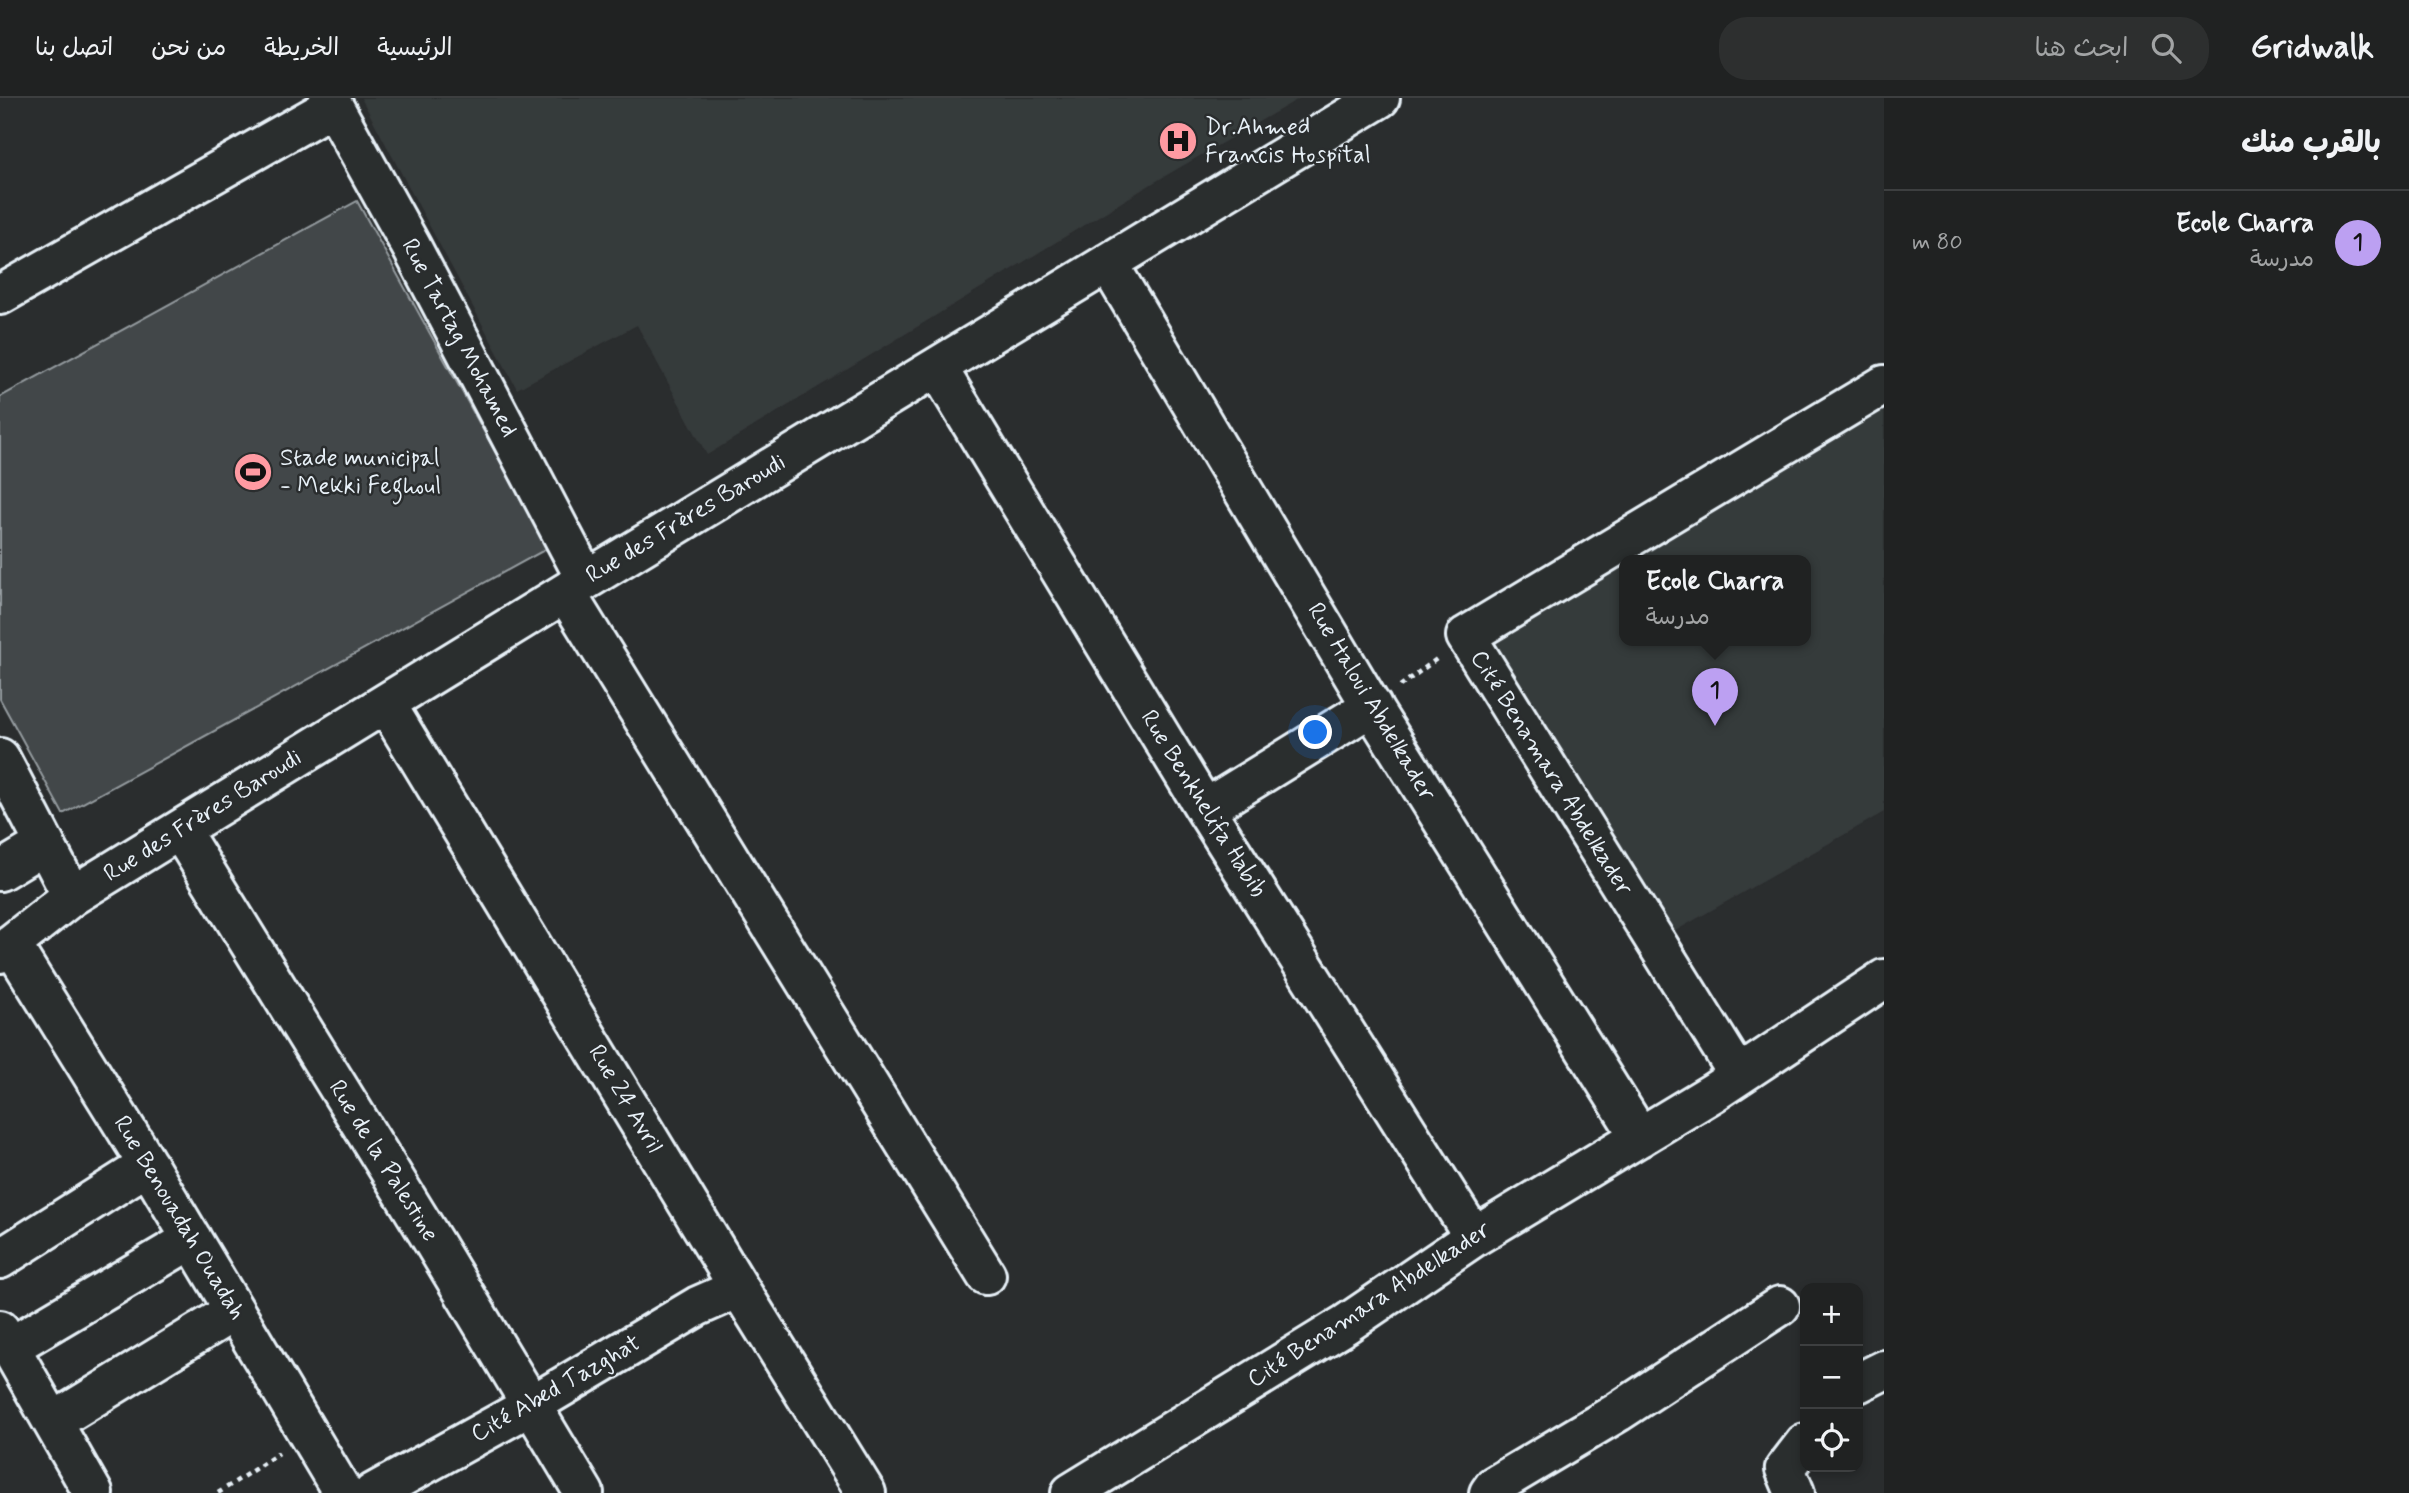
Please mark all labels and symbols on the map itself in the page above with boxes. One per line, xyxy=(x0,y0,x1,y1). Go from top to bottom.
place label: Dr.Ahmed Francis Hospital xyxy=(1205,112,1371,171)
hospital icon: Dr.Ahmed Francis Hospital xyxy=(1157,120,1199,162)
street label: Rue Tartag Mohamed xyxy=(394,233,524,443)
place label: Stade municipal - Mekki Feghoul xyxy=(280,443,441,505)
street label: Rue des Frères Baroudi xyxy=(580,447,792,591)
sports icon: Stade municipal - Mekki Feghoul xyxy=(232,451,274,493)
street label: Rue Haloui Abdelkader xyxy=(1300,597,1443,807)
street label: Cité Benamara Abdelkader xyxy=(1463,645,1640,902)
pin: 1 xyxy=(1692,668,1738,726)
street label: Rue Benkhelifa Habib xyxy=(1133,704,1273,904)
your location xyxy=(1298,715,1332,749)
street label: Rue des Frères Baroudi xyxy=(98,742,308,890)
street label: Rue 24 Avril xyxy=(581,1039,669,1159)
street label: Rue de la Palestine xyxy=(321,1074,445,1248)
street label: Rue Benouadah Ouadah xyxy=(106,1110,252,1326)
street label: Cité Benamara Abdelkader xyxy=(1242,1214,1497,1395)
street label: Cité Abed Tazghat xyxy=(466,1328,646,1450)

